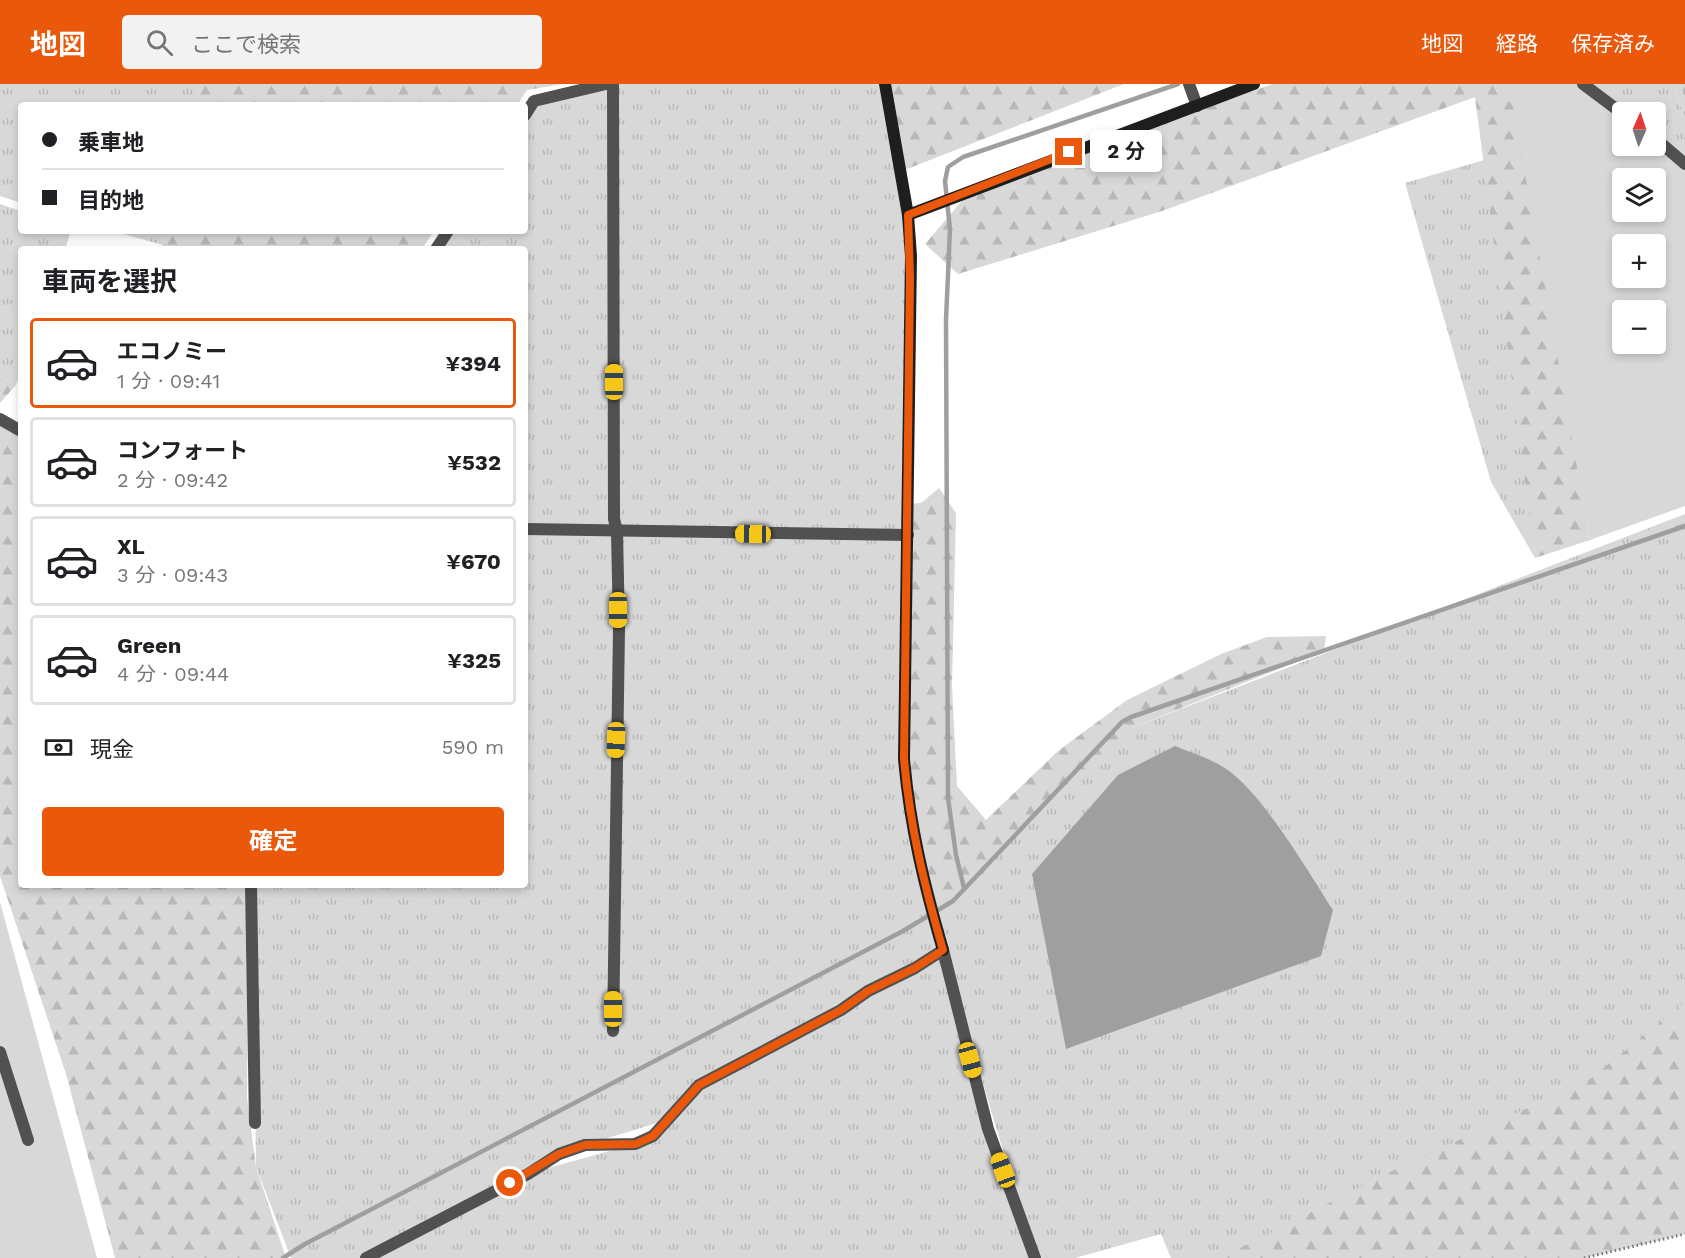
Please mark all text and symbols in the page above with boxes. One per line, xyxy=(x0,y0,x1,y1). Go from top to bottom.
search box xyxy=(122,15,542,69)
icon: search xyxy=(143,26,176,59)
text: 地図 xyxy=(30,28,86,61)
text: 地図 xyxy=(1421,31,1463,56)
text: 経路 xyxy=(1496,31,1538,56)
text: 保存済み xyxy=(1571,31,1655,56)
text: ここで検索 xyxy=(191,32,301,57)
north arrow xyxy=(1612,102,1666,156)
map controls xyxy=(1612,102,1666,354)
text: 乗車地 xyxy=(78,130,144,155)
callout: 2 分 xyxy=(1090,131,1162,173)
route end xyxy=(1055,138,1082,165)
text: 2 分 xyxy=(1107,139,1145,163)
button: layers xyxy=(1612,168,1666,222)
text: 目的地 xyxy=(78,188,144,213)
button: + xyxy=(1612,234,1666,288)
text: 車両を選択 xyxy=(42,266,177,298)
button: − xyxy=(1612,300,1666,354)
icon: car xyxy=(45,336,99,390)
text: エコノミー xyxy=(117,339,227,364)
text: ¥394 xyxy=(446,351,501,376)
car xyxy=(605,364,623,400)
text: 1 分 · 09:41 xyxy=(117,369,220,393)
icon: car xyxy=(45,435,99,489)
text: コンフォート xyxy=(117,438,248,463)
text: ¥532 xyxy=(447,450,501,475)
text: 2 分 · 09:42 xyxy=(117,468,228,492)
car xyxy=(735,525,771,543)
icon: car xyxy=(45,534,99,588)
text: XL xyxy=(117,534,145,559)
text: ¥670 xyxy=(446,549,501,574)
text: 3 分 · 09:43 xyxy=(117,563,228,587)
car xyxy=(609,592,627,628)
icon: car xyxy=(45,633,99,687)
text: Green xyxy=(117,633,181,658)
text: ¥325 xyxy=(447,648,501,673)
text: 4 分 · 09:44 xyxy=(117,662,229,686)
car xyxy=(606,722,626,758)
icon: cash xyxy=(42,731,75,764)
text: 590 m xyxy=(442,735,504,759)
text: 現金 xyxy=(90,737,134,762)
button: 確定 xyxy=(42,807,504,876)
car xyxy=(604,991,622,1027)
car xyxy=(957,1040,983,1080)
car xyxy=(988,1150,1018,1190)
route start xyxy=(496,1169,523,1196)

